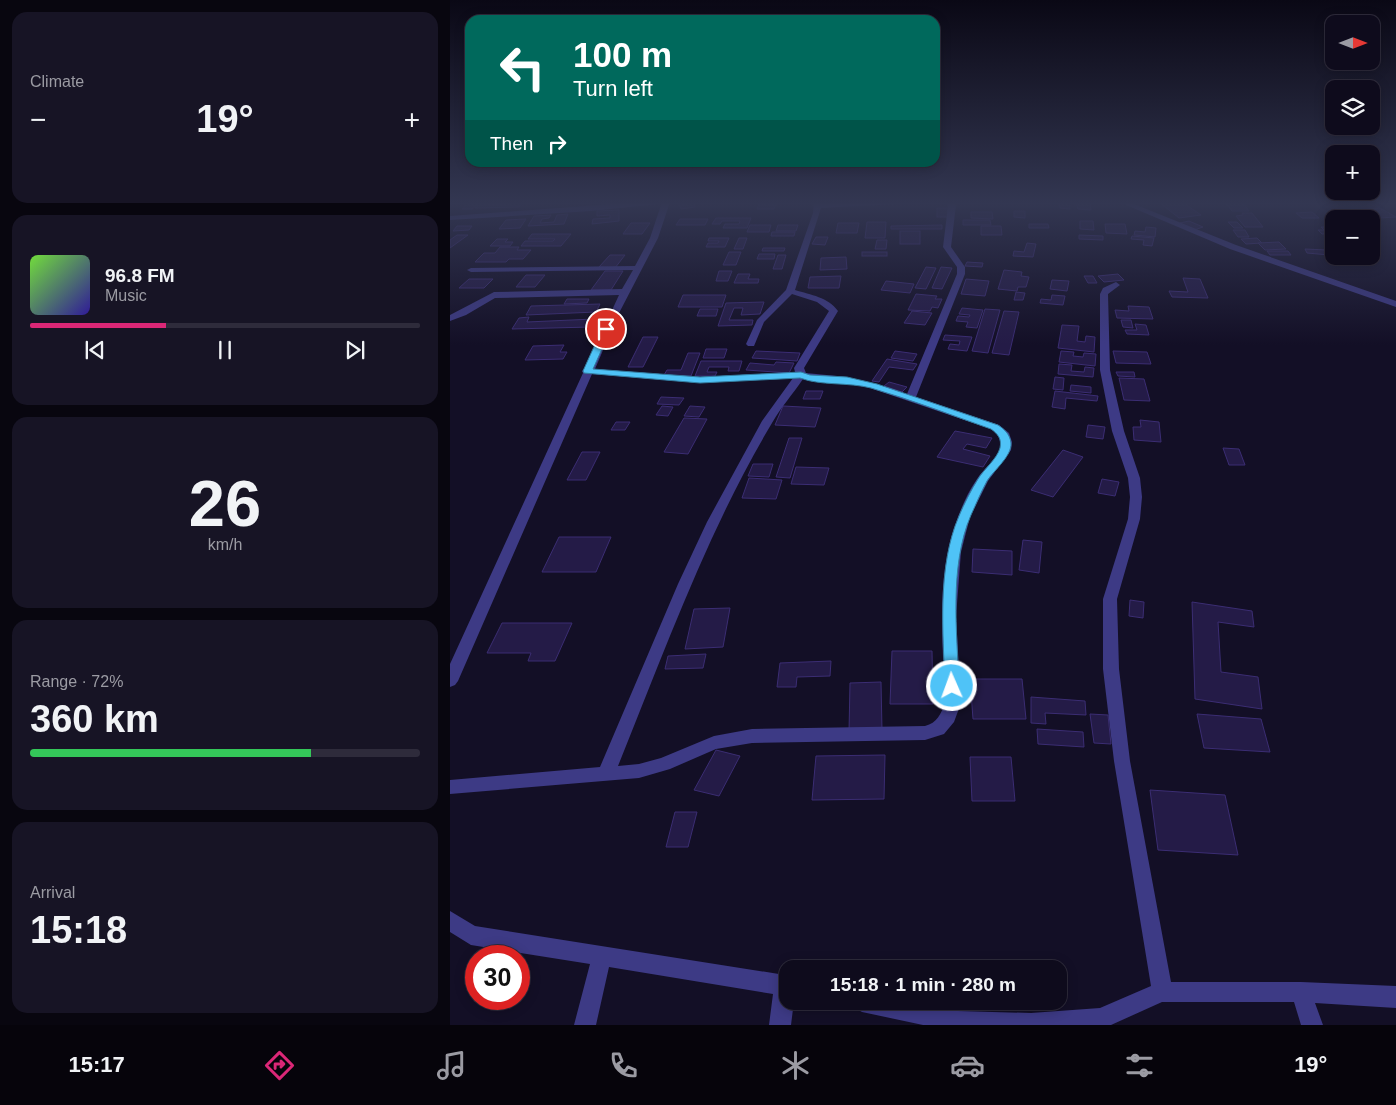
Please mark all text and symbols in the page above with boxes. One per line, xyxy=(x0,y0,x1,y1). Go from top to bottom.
north arrow xyxy=(1325,15,1380,70)
map controls xyxy=(1325,15,1380,265)
icon: left xyxy=(490,35,555,100)
text: 100 m xyxy=(573,35,672,74)
text: Climate xyxy=(30,73,84,90)
text: Turn left xyxy=(573,76,653,101)
button: layers xyxy=(1325,80,1380,135)
text: 19° xyxy=(196,98,254,140)
text: − xyxy=(30,104,46,135)
text: + xyxy=(404,104,420,135)
icon: right xyxy=(543,130,571,158)
text: Then xyxy=(490,133,533,154)
button: + xyxy=(1325,145,1380,200)
button: − xyxy=(1325,210,1380,265)
text: 96.8 FM xyxy=(105,265,175,286)
text: Music xyxy=(105,287,147,304)
pin xyxy=(585,308,627,350)
icon: arrive xyxy=(592,315,620,343)
icon: previous xyxy=(81,336,109,364)
icon: pause xyxy=(211,336,239,364)
icon: next xyxy=(341,336,369,364)
text: 26 xyxy=(189,467,261,540)
text: km/h xyxy=(208,536,242,553)
position arrow xyxy=(925,659,977,711)
text: Range · 72% xyxy=(30,673,123,690)
text: 360 km xyxy=(30,698,159,740)
text: Arrival xyxy=(30,884,75,901)
text: 15:18 xyxy=(30,909,127,951)
speed limit sign: 30 xyxy=(465,945,530,1010)
text: 15:18 · 1 min · 280 m xyxy=(830,974,1016,995)
icon: directions xyxy=(262,1048,297,1083)
icon: music xyxy=(434,1048,469,1083)
icon: phone xyxy=(606,1048,641,1083)
icon: climate xyxy=(778,1048,813,1083)
icon: car xyxy=(950,1048,985,1083)
icon: filters xyxy=(1122,1048,1157,1083)
text: 15:17 xyxy=(69,1052,125,1077)
text: 19° xyxy=(1294,1052,1327,1077)

